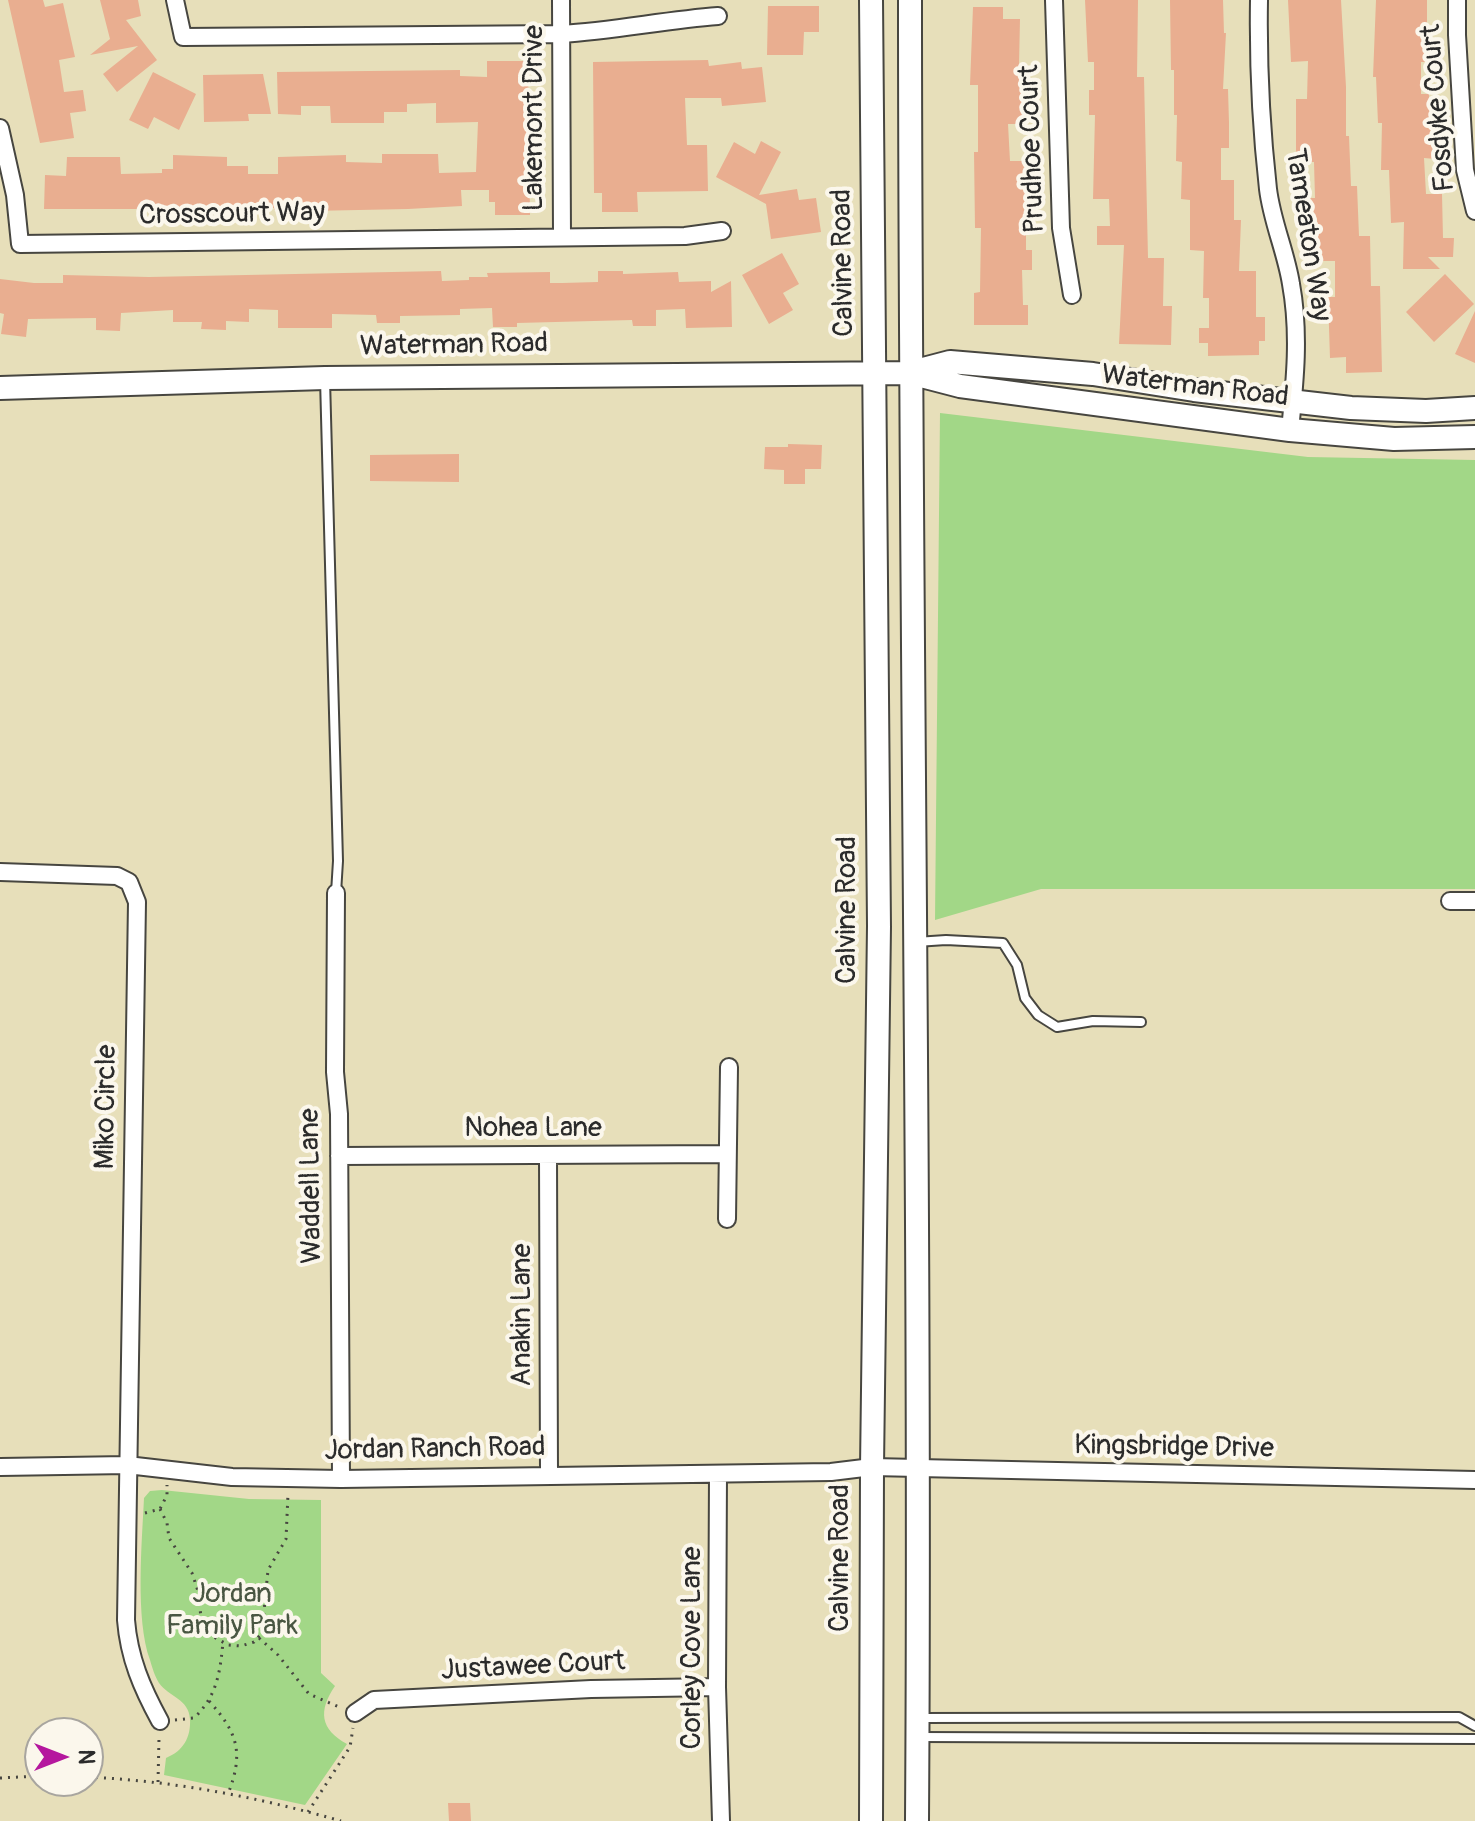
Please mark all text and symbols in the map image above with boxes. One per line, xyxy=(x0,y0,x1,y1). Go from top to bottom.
street label: Fosdyke Court xyxy=(1415,23,1463,193)
street label: Lakemont Drive xyxy=(518,25,552,211)
street label: Prudhoe Court xyxy=(1013,64,1053,234)
street label: Tameaton Way xyxy=(1277,146,1337,324)
street label: Calvine Road xyxy=(826,189,862,337)
street label: Crosscourt Way xyxy=(139,197,325,233)
street label: Waterman Road xyxy=(360,328,548,364)
street label: Waterman Road xyxy=(1100,359,1290,415)
street label: Calvine Road xyxy=(831,836,865,984)
street label: Miko Circle xyxy=(89,1044,125,1170)
street label: Waddell Lane xyxy=(294,1108,330,1264)
street label: Nohea Lane xyxy=(464,1112,602,1146)
street label: Anakin Lane xyxy=(506,1244,540,1386)
street label: Kingsbridge Drive xyxy=(1074,1429,1274,1467)
street label: Jordan Ranch Road xyxy=(324,1431,546,1469)
street label: Calvine Road xyxy=(824,1484,858,1632)
street label: Corley Cove Lane xyxy=(676,1546,710,1750)
park label: Jordan Family Park xyxy=(166,1578,298,1644)
street label: Justawee Court xyxy=(440,1645,626,1689)
north arrow xyxy=(24,1717,104,1797)
text: N xyxy=(72,1750,100,1764)

